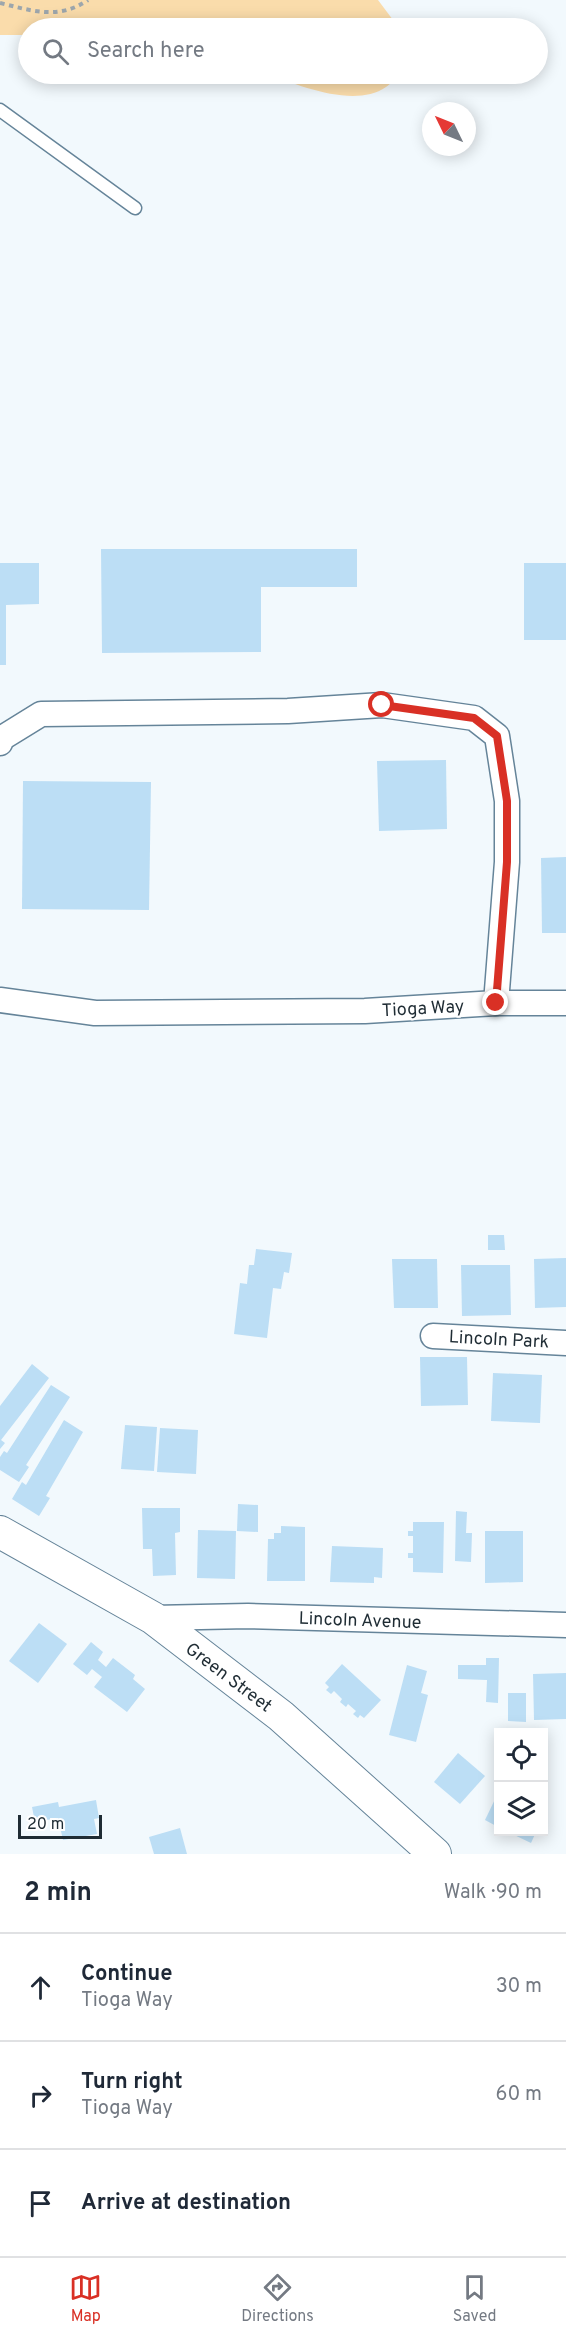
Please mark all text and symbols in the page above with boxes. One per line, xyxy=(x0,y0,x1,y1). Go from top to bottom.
search box xyxy=(18,18,548,84)
icon: search xyxy=(39,35,72,68)
text: Search here xyxy=(87,38,205,65)
north arrow xyxy=(422,102,476,156)
route start xyxy=(368,691,394,717)
route end xyxy=(482,989,508,1015)
street label: Tioga Way xyxy=(381,996,465,1023)
street label: Lincoln Park xyxy=(448,1326,550,1355)
street label: Lincoln Avenue xyxy=(298,1608,422,1635)
street label: Green Street xyxy=(180,1638,276,1718)
map controls xyxy=(494,1728,548,1836)
button: locate xyxy=(494,1728,548,1782)
button: layers xyxy=(494,1782,548,1836)
scale bar xyxy=(18,1812,102,1840)
text: 20 m xyxy=(27,1815,64,1835)
text: 2 min xyxy=(24,1877,92,1910)
text: Walk · 90 m xyxy=(444,1880,542,1906)
text: Continue xyxy=(81,1961,172,1988)
icon: ahead xyxy=(24,1971,57,2004)
text: 30 m xyxy=(496,1974,542,2000)
text: Tioga Way xyxy=(81,1988,173,2014)
text: Turn right xyxy=(81,2069,183,2096)
icon: right xyxy=(24,2079,57,2112)
text: 60 m xyxy=(496,2082,542,2108)
text: Tioga Way xyxy=(81,2096,173,2122)
icon: arrive xyxy=(24,2187,57,2220)
text: Arrive at destination xyxy=(81,2190,291,2217)
tab: Map xyxy=(69,2271,102,2327)
tab: Directions xyxy=(241,2271,314,2327)
tab: Saved xyxy=(453,2271,497,2327)

